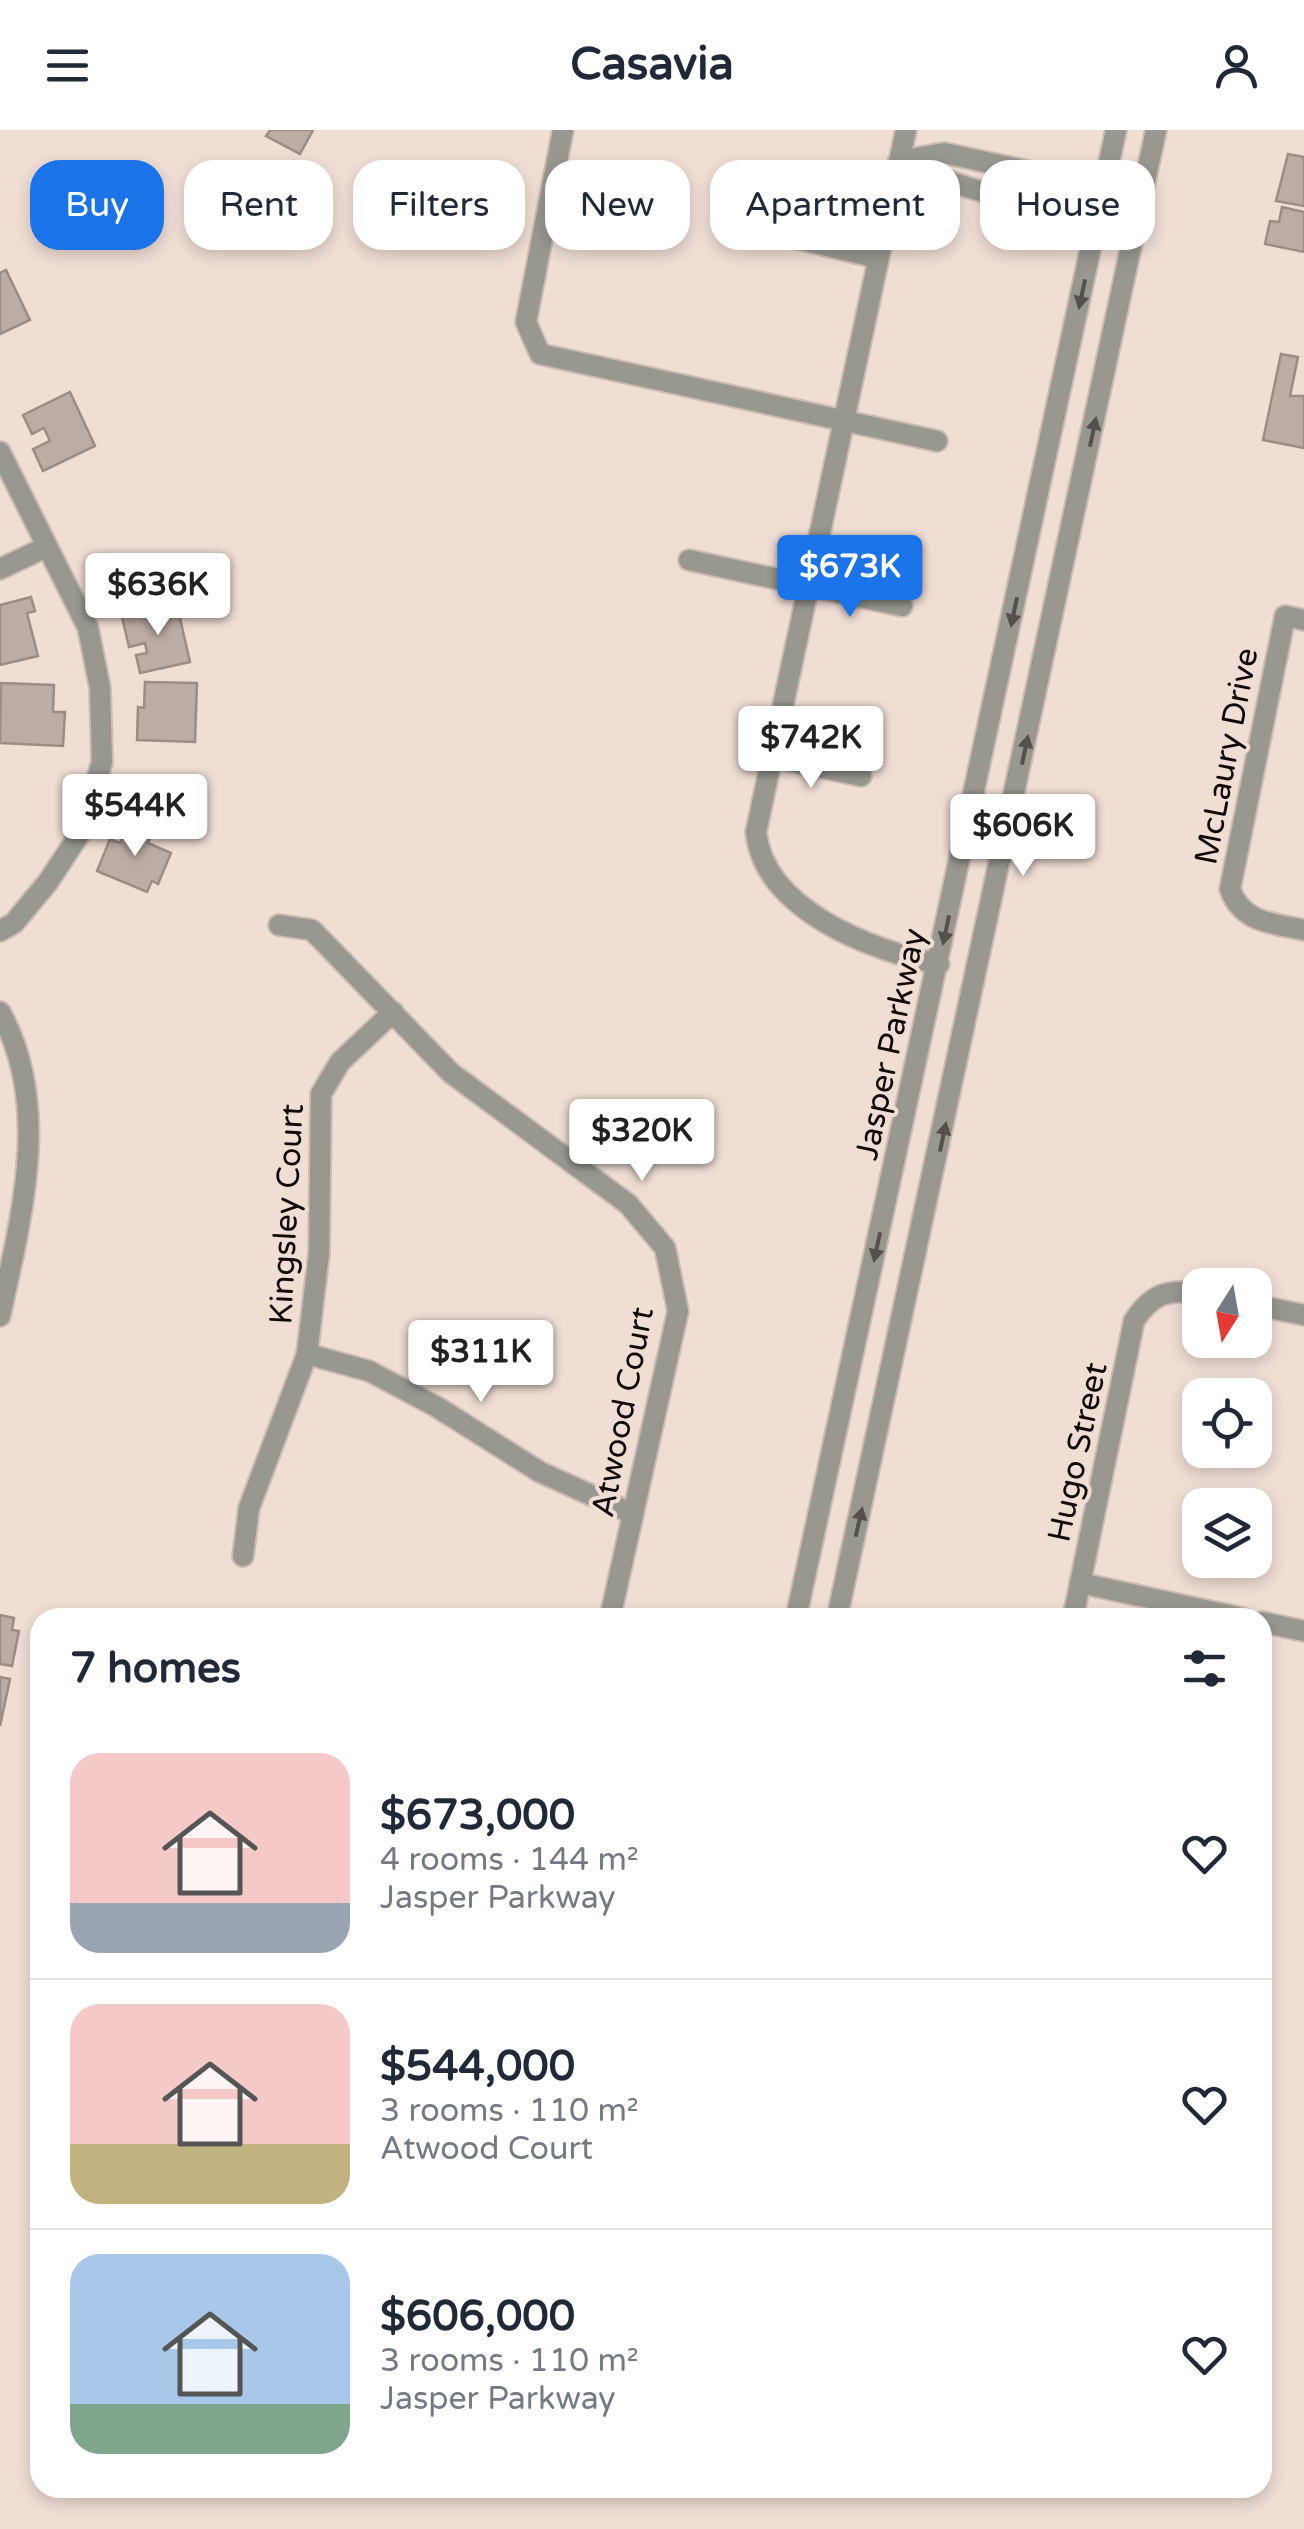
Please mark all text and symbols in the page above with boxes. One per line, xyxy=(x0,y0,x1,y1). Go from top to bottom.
icon: menu xyxy=(40,38,95,93)
text: Casavia xyxy=(570,38,734,92)
icon: person xyxy=(1209,38,1264,93)
chip: Buy xyxy=(30,160,164,250)
chip: Rent xyxy=(184,160,333,250)
chip: Filters xyxy=(353,160,525,250)
chip: New xyxy=(545,160,690,250)
chip: Apartment xyxy=(710,160,960,250)
chip: House xyxy=(980,160,1155,250)
one-way arrow xyxy=(1073,279,1089,310)
one-way arrow xyxy=(1085,416,1101,447)
pin: $673K xyxy=(780,535,920,620)
text: $673K xyxy=(799,548,901,586)
pin: $636K xyxy=(88,553,228,638)
text: $636K xyxy=(107,566,209,604)
one-way arrow xyxy=(1005,597,1021,628)
street label: McLaury Drive xyxy=(1187,645,1267,868)
pin: $742K xyxy=(741,706,881,791)
text: $742K xyxy=(760,719,862,757)
one-way arrow xyxy=(1018,734,1034,765)
pin: $544K xyxy=(65,774,205,859)
text: $544K xyxy=(84,787,186,825)
pin: $606K xyxy=(953,794,1093,879)
text: $606K xyxy=(972,807,1074,845)
one-way arrow xyxy=(938,914,953,945)
street label: Jasper Parkway xyxy=(848,925,934,1163)
pin: $320K xyxy=(572,1099,712,1184)
street label: Kingsley Court xyxy=(262,1103,312,1325)
text: $320K xyxy=(591,1112,693,1150)
one-way arrow xyxy=(936,1121,952,1152)
one-way arrow xyxy=(869,1232,884,1263)
north arrow xyxy=(1182,1268,1272,1358)
map controls xyxy=(1182,1268,1272,1578)
street label: Atwood Court xyxy=(584,1304,662,1520)
pin: $311K xyxy=(411,1320,551,1405)
text: $311K xyxy=(430,1333,532,1371)
street label: Hugo Street xyxy=(1040,1359,1116,1545)
button: locate xyxy=(1182,1378,1272,1468)
button: layers xyxy=(1182,1488,1272,1578)
one-way arrow xyxy=(851,1506,867,1537)
icon: filters xyxy=(1177,1641,1232,1696)
text: 7 homes xyxy=(70,1643,241,1694)
text: $673,000 xyxy=(380,1790,575,1841)
icon: home xyxy=(150,1793,270,1913)
icon: heart xyxy=(1177,1826,1232,1881)
text: 4 rooms · 144 m² xyxy=(380,1841,639,1879)
text: Jasper Parkway xyxy=(380,1879,616,1917)
text: $544,000 xyxy=(380,2041,575,2092)
icon: home xyxy=(150,2044,270,2164)
icon: heart xyxy=(1177,2077,1232,2132)
text: 3 rooms · 110 m² xyxy=(380,2092,639,2130)
text: Atwood Court xyxy=(380,2130,593,2168)
text: $606,000 xyxy=(380,2291,575,2342)
icon: home xyxy=(150,2294,270,2414)
icon: heart xyxy=(1177,2327,1232,2382)
text: 3 rooms · 110 m² xyxy=(380,2342,639,2380)
text: Jasper Parkway xyxy=(380,2380,616,2418)

